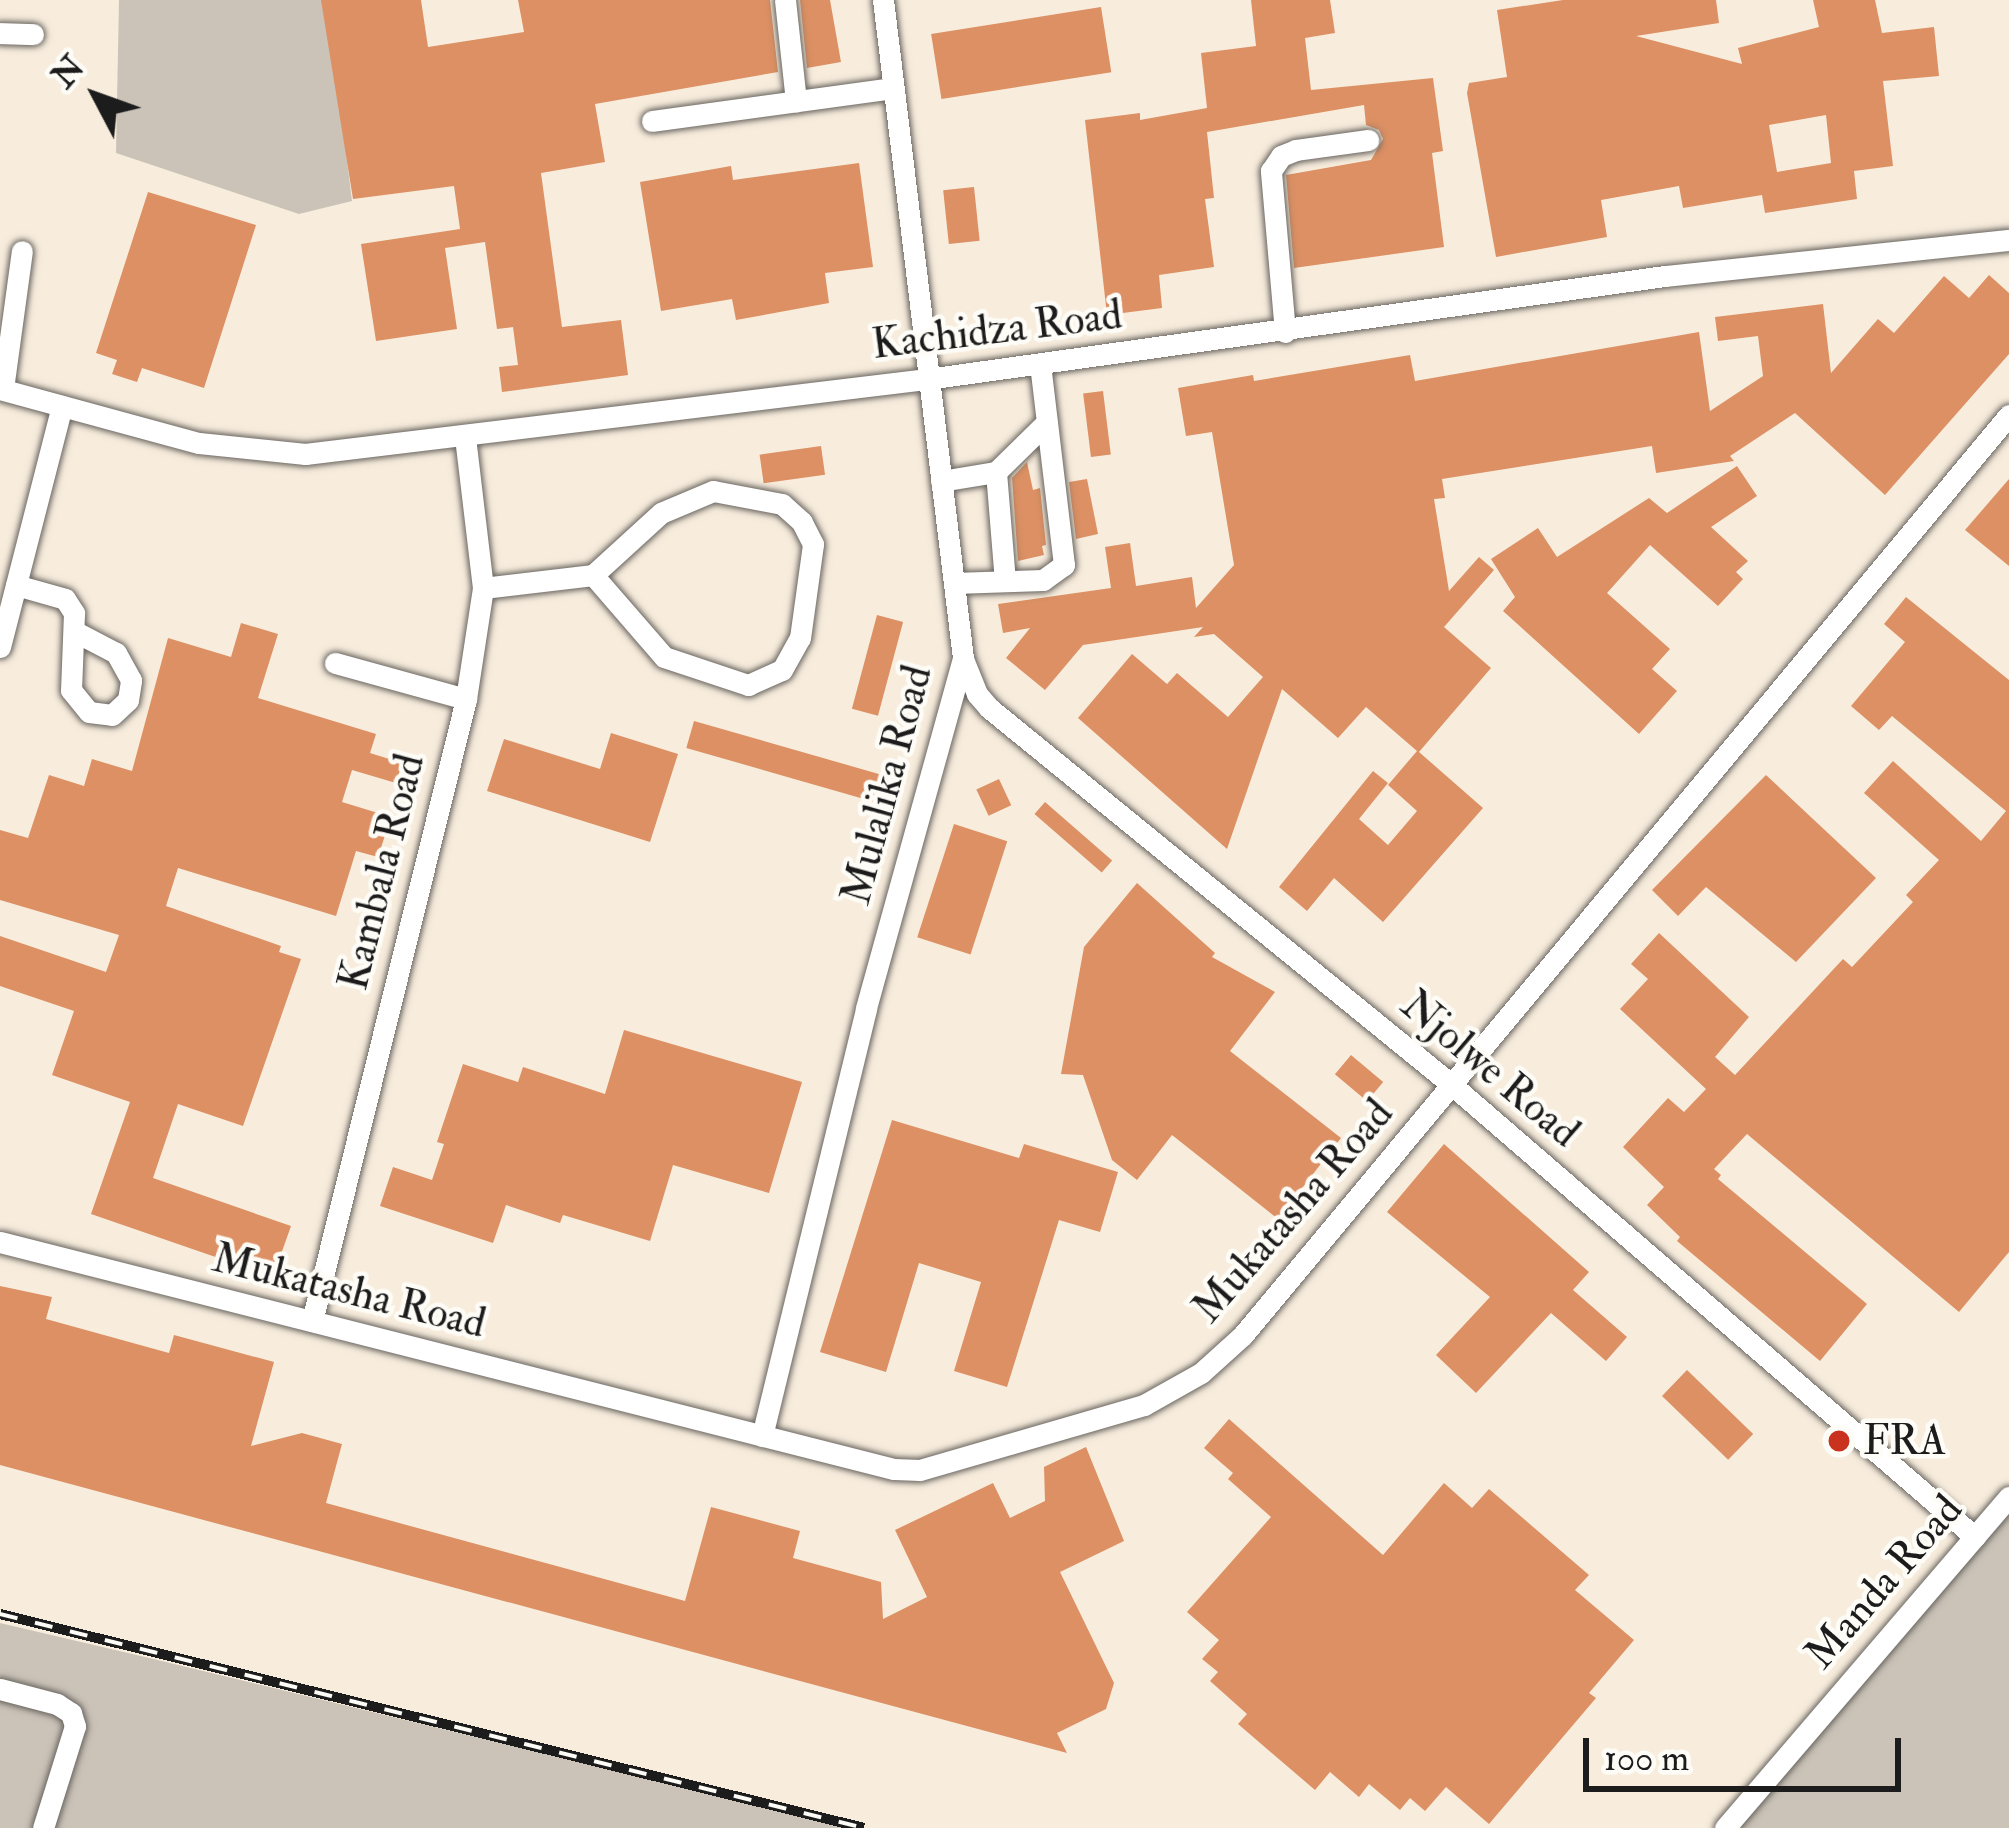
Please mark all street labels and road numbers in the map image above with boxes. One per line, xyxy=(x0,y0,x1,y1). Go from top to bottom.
street label: Kachidza Road xyxy=(869,290,1125,370)
street label: Mulalika Road xyxy=(831,660,943,910)
street label: Kambala Road xyxy=(328,749,436,995)
street label: Njolwe Road xyxy=(1391,980,1589,1158)
street label: Mukatasha Road xyxy=(1182,1089,1404,1333)
street label: Mukatasha Road xyxy=(207,1233,491,1349)
street label: Manda Road xyxy=(1795,1485,1973,1679)

